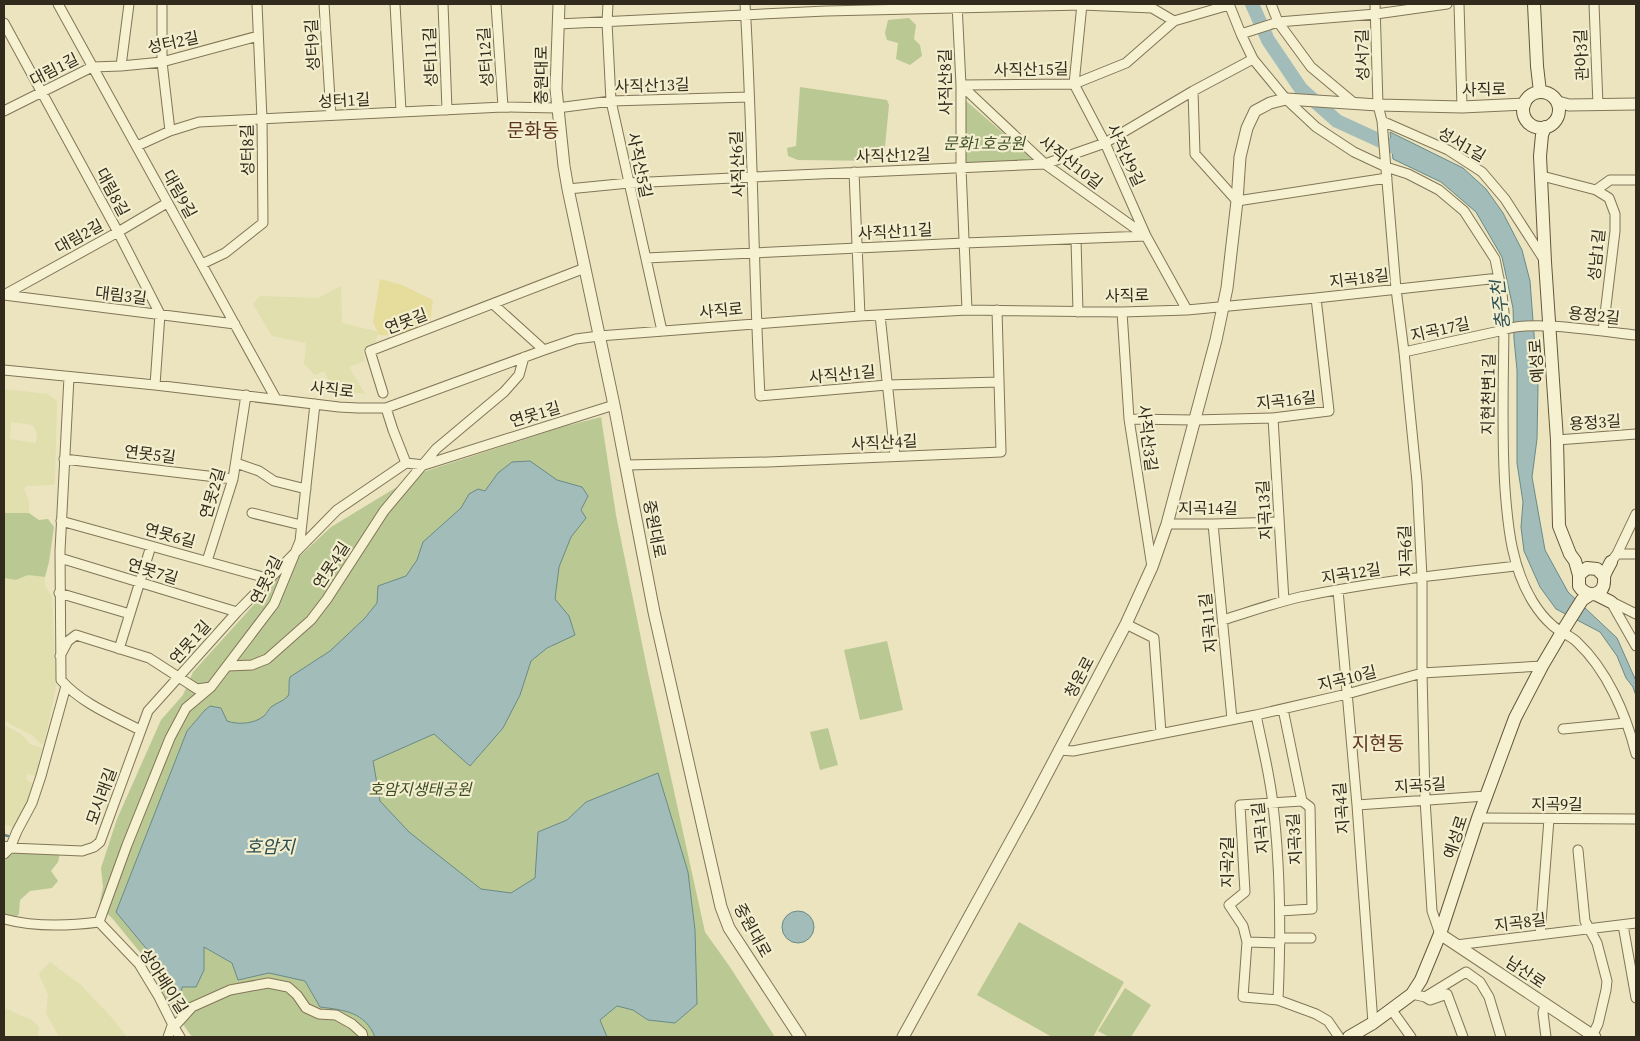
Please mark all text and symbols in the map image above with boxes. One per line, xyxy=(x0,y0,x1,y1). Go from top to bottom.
street label: 성터9길 xyxy=(300,18,324,72)
street label: 성터2길 xyxy=(145,26,201,58)
street label: 성터12길 xyxy=(472,26,498,88)
street label: 성터11길 xyxy=(418,27,442,87)
street label: 성서7길 xyxy=(1351,29,1373,81)
street label: 관아3길 xyxy=(1569,29,1593,81)
street label: 중원대로 xyxy=(530,45,552,104)
street label: 대림1길 xyxy=(26,47,82,91)
street label: 사직산8길 xyxy=(933,48,957,116)
street label: 사직산15길 xyxy=(993,57,1069,81)
street label: 사직산13길 xyxy=(614,73,690,97)
street label: 사직로 xyxy=(1462,78,1507,100)
street label: 성터1길 xyxy=(317,88,371,112)
district label: 문화동 xyxy=(507,117,559,143)
street label: 사직산9길 xyxy=(1102,120,1150,190)
street label: 성서1길 xyxy=(1434,121,1490,167)
street label: 성터8길 xyxy=(236,124,258,176)
street label: 사직산5길 xyxy=(622,130,658,200)
street label: 사직산6길 xyxy=(725,130,749,198)
street label: 사직산10길 xyxy=(1035,130,1107,194)
park label: 문화1호공원 xyxy=(943,132,1026,154)
street label: 사직산12길 xyxy=(855,143,931,167)
street label: 대림8길 xyxy=(91,164,135,220)
street label: 대림9길 xyxy=(158,166,202,222)
street label: 대림2길 xyxy=(51,214,107,258)
street label: 사직산11길 xyxy=(857,218,933,244)
street label: 성남1길 xyxy=(1582,228,1610,282)
street label: 지곡18길 xyxy=(1328,263,1390,293)
water label: 충주천 xyxy=(1484,276,1515,331)
street label: 대림3길 xyxy=(94,281,148,309)
street label: 사직로 xyxy=(1105,284,1150,306)
street label: 사직로 xyxy=(698,297,744,323)
street label: 용정2길 xyxy=(1567,301,1621,329)
street label: 연못길 xyxy=(381,303,431,339)
street label: 지곡17길 xyxy=(1408,312,1472,346)
street label: 예성로 xyxy=(1523,338,1549,384)
street label: 지현천변1길 xyxy=(1476,353,1500,435)
street label: 사직산1길 xyxy=(808,360,876,388)
street label: 사직로 xyxy=(309,376,355,402)
street label: 지곡16길 xyxy=(1255,386,1317,414)
street label: 연못1길 xyxy=(507,396,563,432)
street label: 사직산3길 xyxy=(1133,403,1163,473)
street label: 용정3길 xyxy=(1568,409,1622,435)
street label: 사직산4길 xyxy=(850,429,918,455)
street label: 연못5길 xyxy=(123,440,177,468)
street label: 연못2길 xyxy=(194,465,230,521)
street label: 지곡13길 xyxy=(1251,479,1277,541)
street label: 지곡14길 xyxy=(1178,497,1238,519)
street label: 중원대로 xyxy=(639,498,671,560)
street label: 연못6길 xyxy=(142,518,198,552)
street label: 지곡6길 xyxy=(1393,525,1417,577)
street label: 연못4길 xyxy=(308,537,354,593)
street label: 연못3길 xyxy=(245,552,287,608)
street label: 연못7길 xyxy=(125,553,181,589)
street label: 지곡12길 xyxy=(1320,557,1382,589)
street label: 지곡11길 xyxy=(1194,592,1222,654)
street label: 연못1길 xyxy=(164,615,216,669)
street label: 청운로 xyxy=(1059,652,1099,702)
street label: 지곡10길 xyxy=(1315,660,1379,696)
district label: 지현동 xyxy=(1352,730,1404,756)
street label: 모시래길 xyxy=(81,765,121,827)
street label: 지곡5길 xyxy=(1393,772,1447,798)
park label: 호암지생태공원 xyxy=(368,778,473,800)
street label: 지곡4길 xyxy=(1328,781,1354,835)
street label: 지곡9길 xyxy=(1531,793,1583,815)
street label: 지곡1길 xyxy=(1246,801,1274,855)
street label: 지곡3길 xyxy=(1281,812,1307,866)
street label: 예성로 xyxy=(1438,812,1472,861)
water label: 호암지 xyxy=(245,834,296,859)
street label: 지곡2길 xyxy=(1216,836,1238,888)
street label: 중원대로 xyxy=(729,899,777,961)
street label: 지곡8길 xyxy=(1493,908,1547,936)
street label: 상아배이길 xyxy=(135,944,193,1018)
street label: 남산로 xyxy=(1502,951,1551,994)

